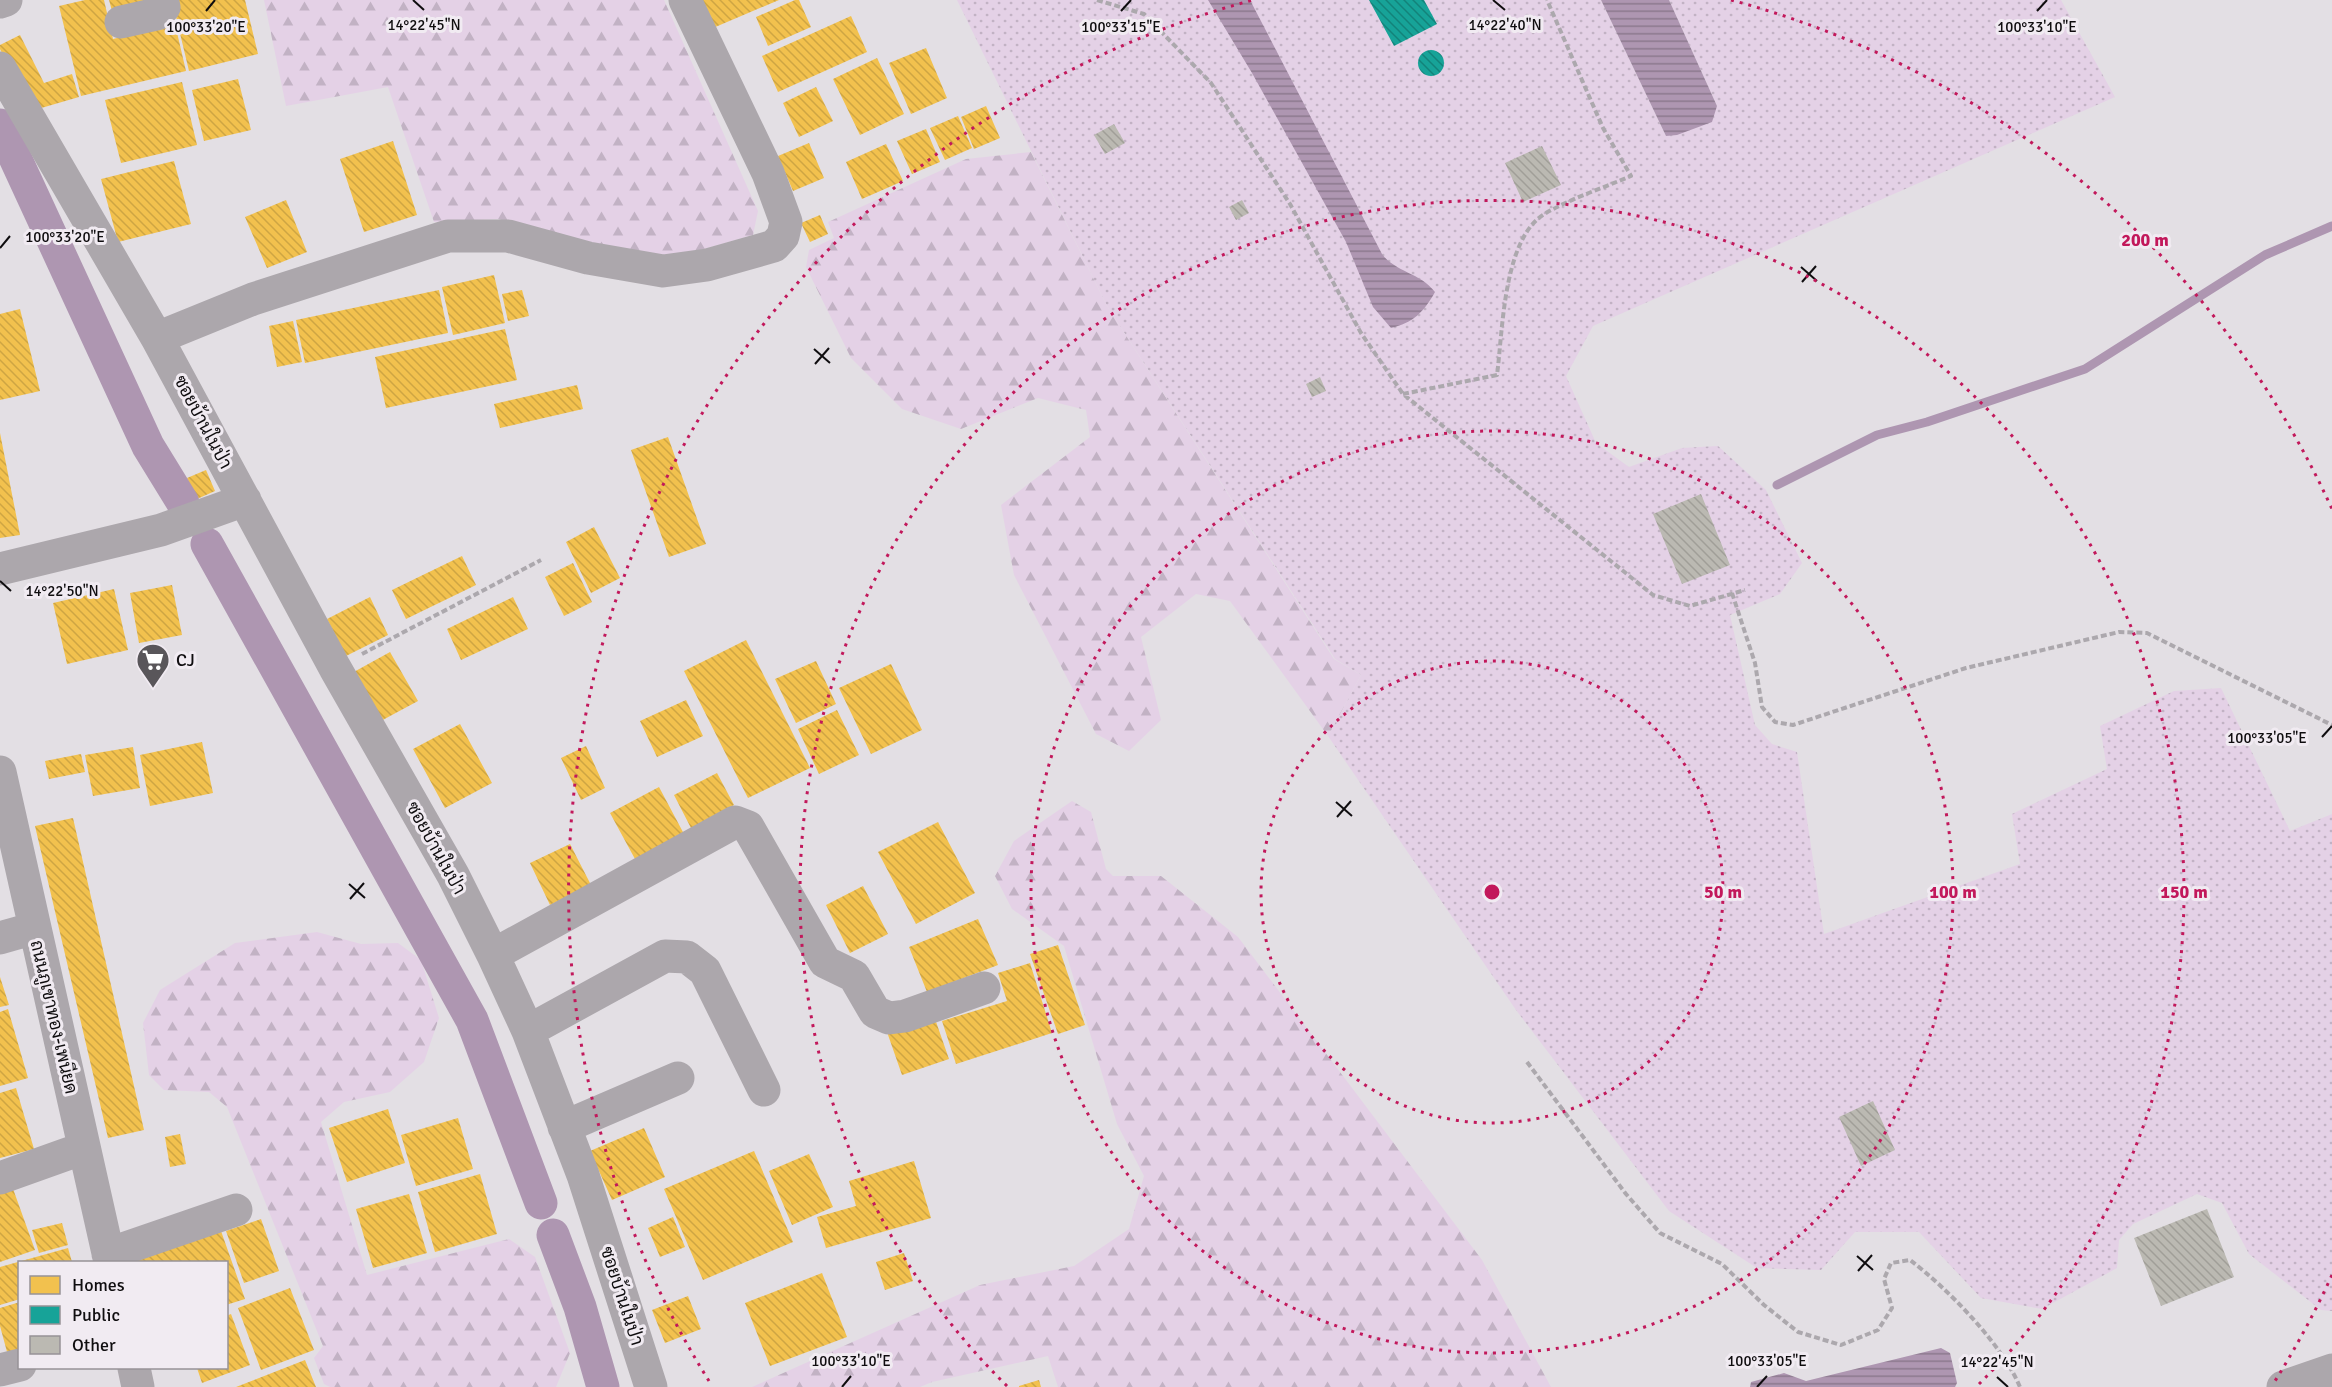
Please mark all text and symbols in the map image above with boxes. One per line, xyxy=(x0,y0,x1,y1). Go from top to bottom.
text: 14°22'45"N xyxy=(387,16,461,34)
text: 14°22'40"N xyxy=(1468,16,1542,34)
text: 100°33'20"E xyxy=(166,18,246,36)
text: 100°33'15"E xyxy=(1081,18,1161,36)
text: 100°33'10"E xyxy=(1997,18,2077,36)
text: 100°33'20"E xyxy=(25,228,105,246)
text: 200 m xyxy=(2121,229,2169,251)
street label: ซอยบ้านในป่า xyxy=(169,371,239,472)
text: 14°22'50"N xyxy=(25,582,99,600)
supermarket icon: CJ xyxy=(135,642,171,689)
place label: CJ xyxy=(176,649,195,671)
text: 100°33'05"E xyxy=(2227,729,2307,747)
street label: ซอยบ้านในป่า xyxy=(402,797,472,898)
text: 50 m xyxy=(1704,881,1742,903)
text: 100 m xyxy=(1929,881,1977,903)
text: 150 m xyxy=(2160,881,2208,903)
centre of rings xyxy=(1482,882,1502,902)
street label: ถนนภูเขาทอง-เพนียด xyxy=(24,937,84,1097)
street label: ซอยบ้านในป่า xyxy=(596,1243,650,1348)
legend xyxy=(18,1261,228,1369)
text: Homes xyxy=(72,1274,125,1296)
text: Public xyxy=(72,1304,120,1326)
text: Other xyxy=(72,1334,116,1356)
text: 100°33'10"E xyxy=(811,1352,891,1370)
text: 100°33'05"E xyxy=(1727,1352,1807,1370)
text: 14°22'45"N xyxy=(1960,1353,2034,1371)

